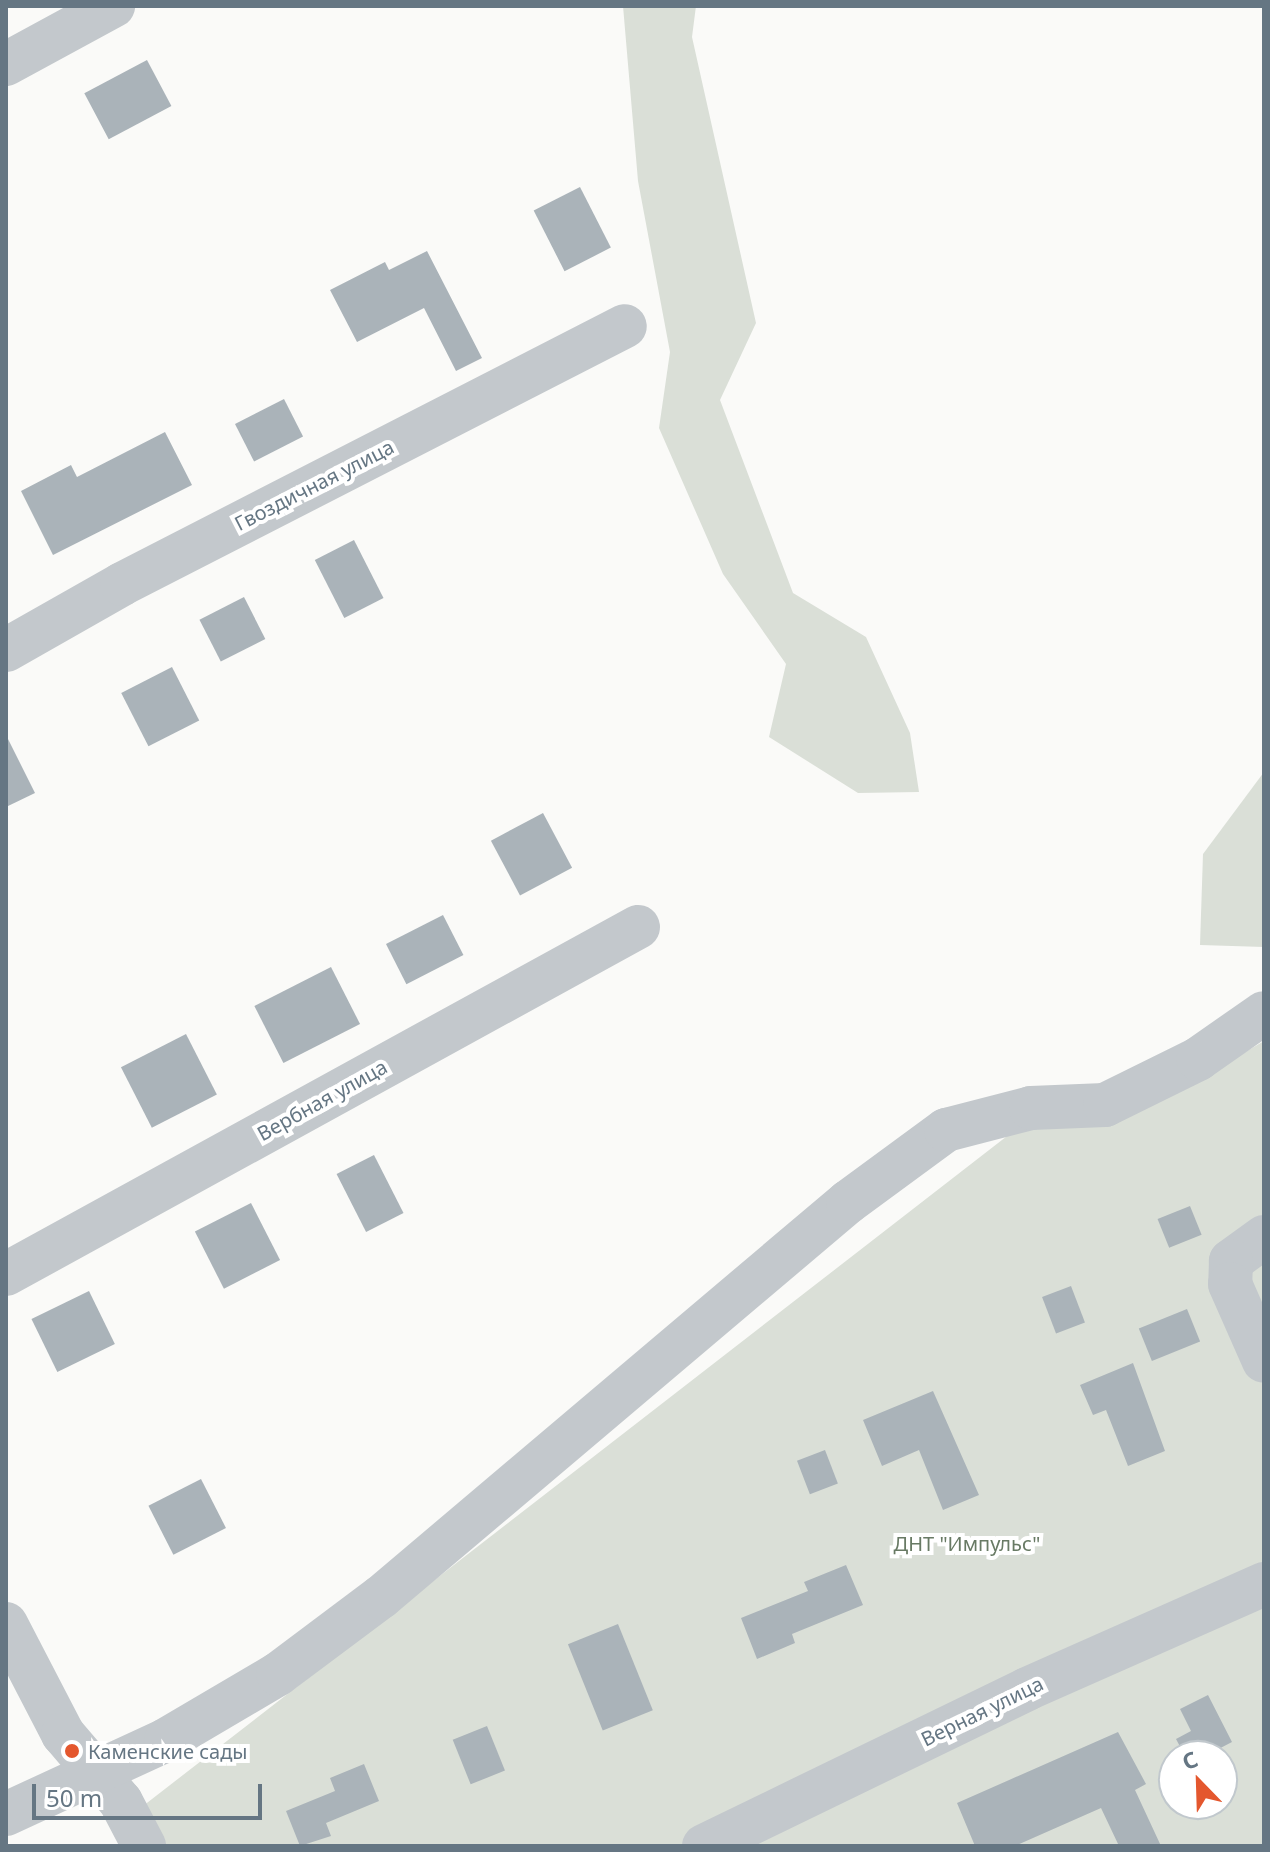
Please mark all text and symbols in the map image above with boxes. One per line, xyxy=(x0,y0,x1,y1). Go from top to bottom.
street label: Гвоздичная улица xyxy=(230,434,398,536)
street label: Вербная улица xyxy=(253,1054,391,1146)
park label: ДНТ "Импульс" xyxy=(894,1531,1040,1555)
street label: Верная улица xyxy=(917,1671,1047,1751)
place label: Каменские сады xyxy=(88,1739,247,1763)
north arrow xyxy=(1158,1740,1238,1820)
marker: Каменские сады xyxy=(63,1742,81,1760)
text: С xyxy=(1177,1743,1202,1776)
scale bar xyxy=(36,1768,266,1818)
text: 50 m xyxy=(46,1781,102,1814)

